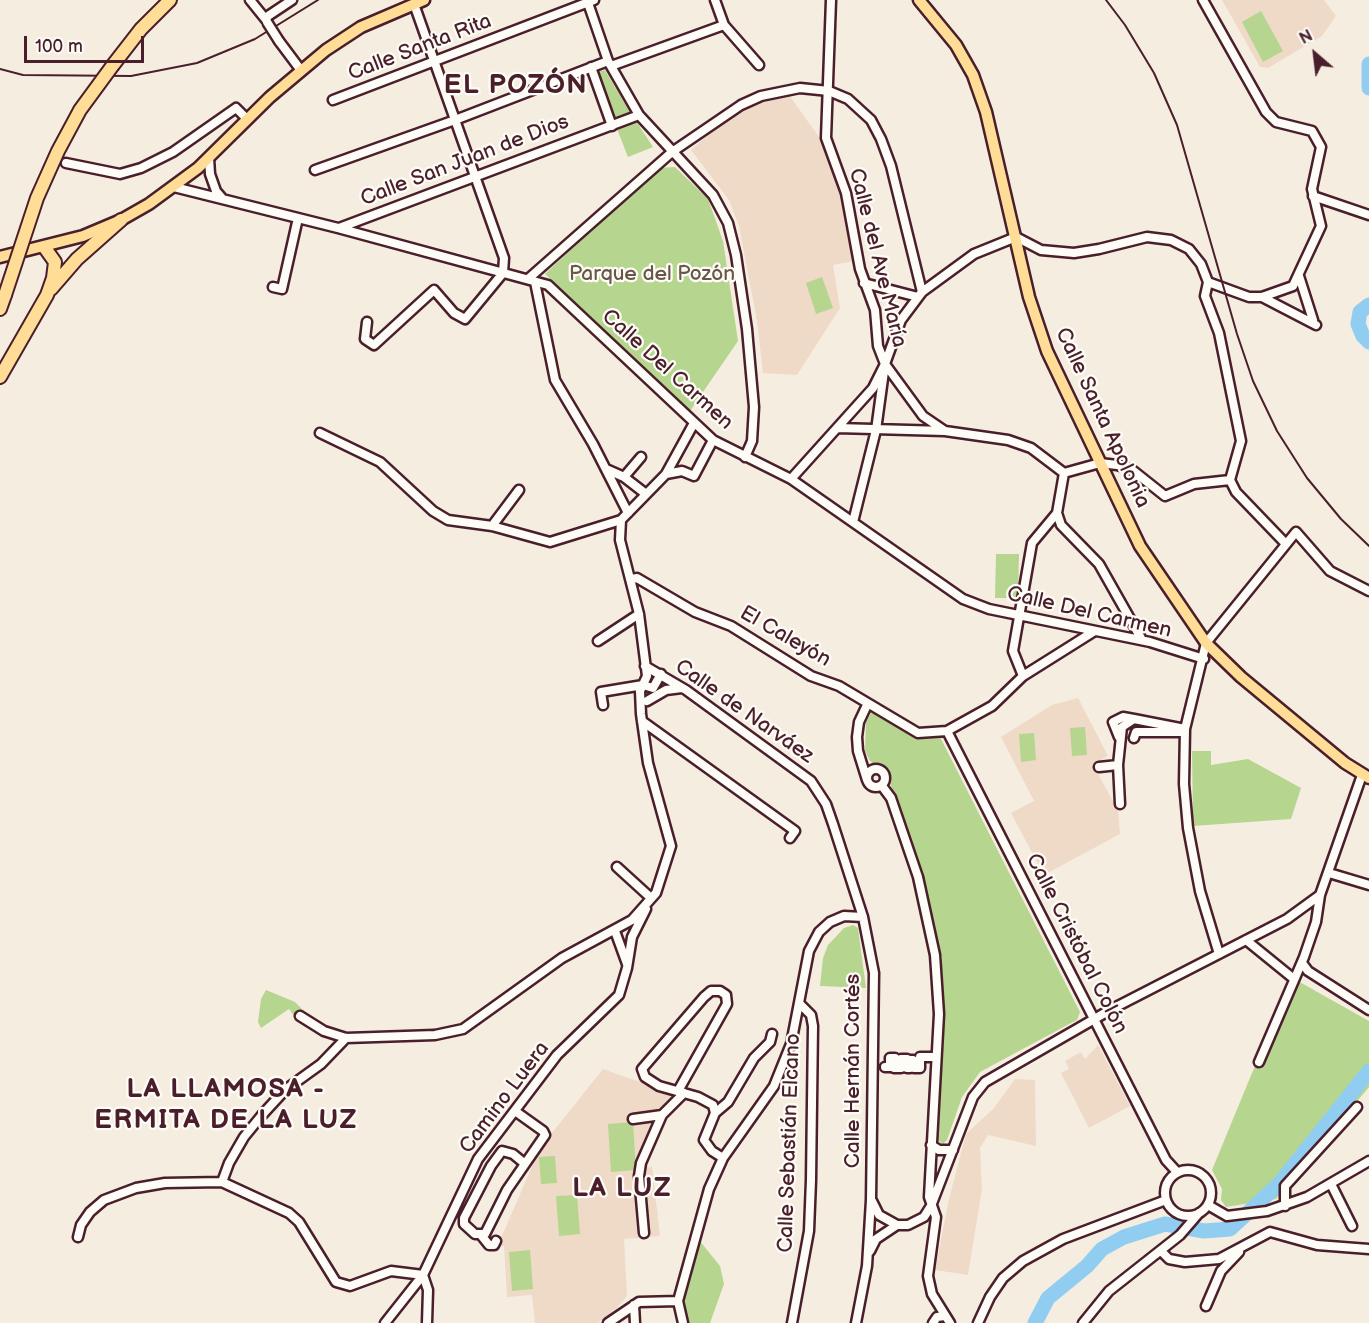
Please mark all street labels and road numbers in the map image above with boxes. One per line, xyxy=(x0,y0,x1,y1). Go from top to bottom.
street label: Calle Santa Rita xyxy=(345,9,495,87)
street label: Calle San Juan de Dios xyxy=(357,110,573,212)
street label: Calle del Ave María xyxy=(843,166,911,350)
street label: Calle Del Carmen xyxy=(596,304,738,436)
street label: Calle Santa Apolonia xyxy=(1049,324,1155,512)
street label: Calle Del Carmen xyxy=(1004,582,1174,644)
street label: El Caleyón xyxy=(735,601,835,673)
street label: Calle de Narváez xyxy=(670,655,818,769)
street label: Calle Cristóbal Colón xyxy=(1020,850,1132,1038)
street label: Calle Hernán Cortés xyxy=(841,974,867,1168)
street label: Calle Sebastián Elcano xyxy=(774,1033,806,1253)
street label: Camino Luera xyxy=(455,1037,555,1159)

